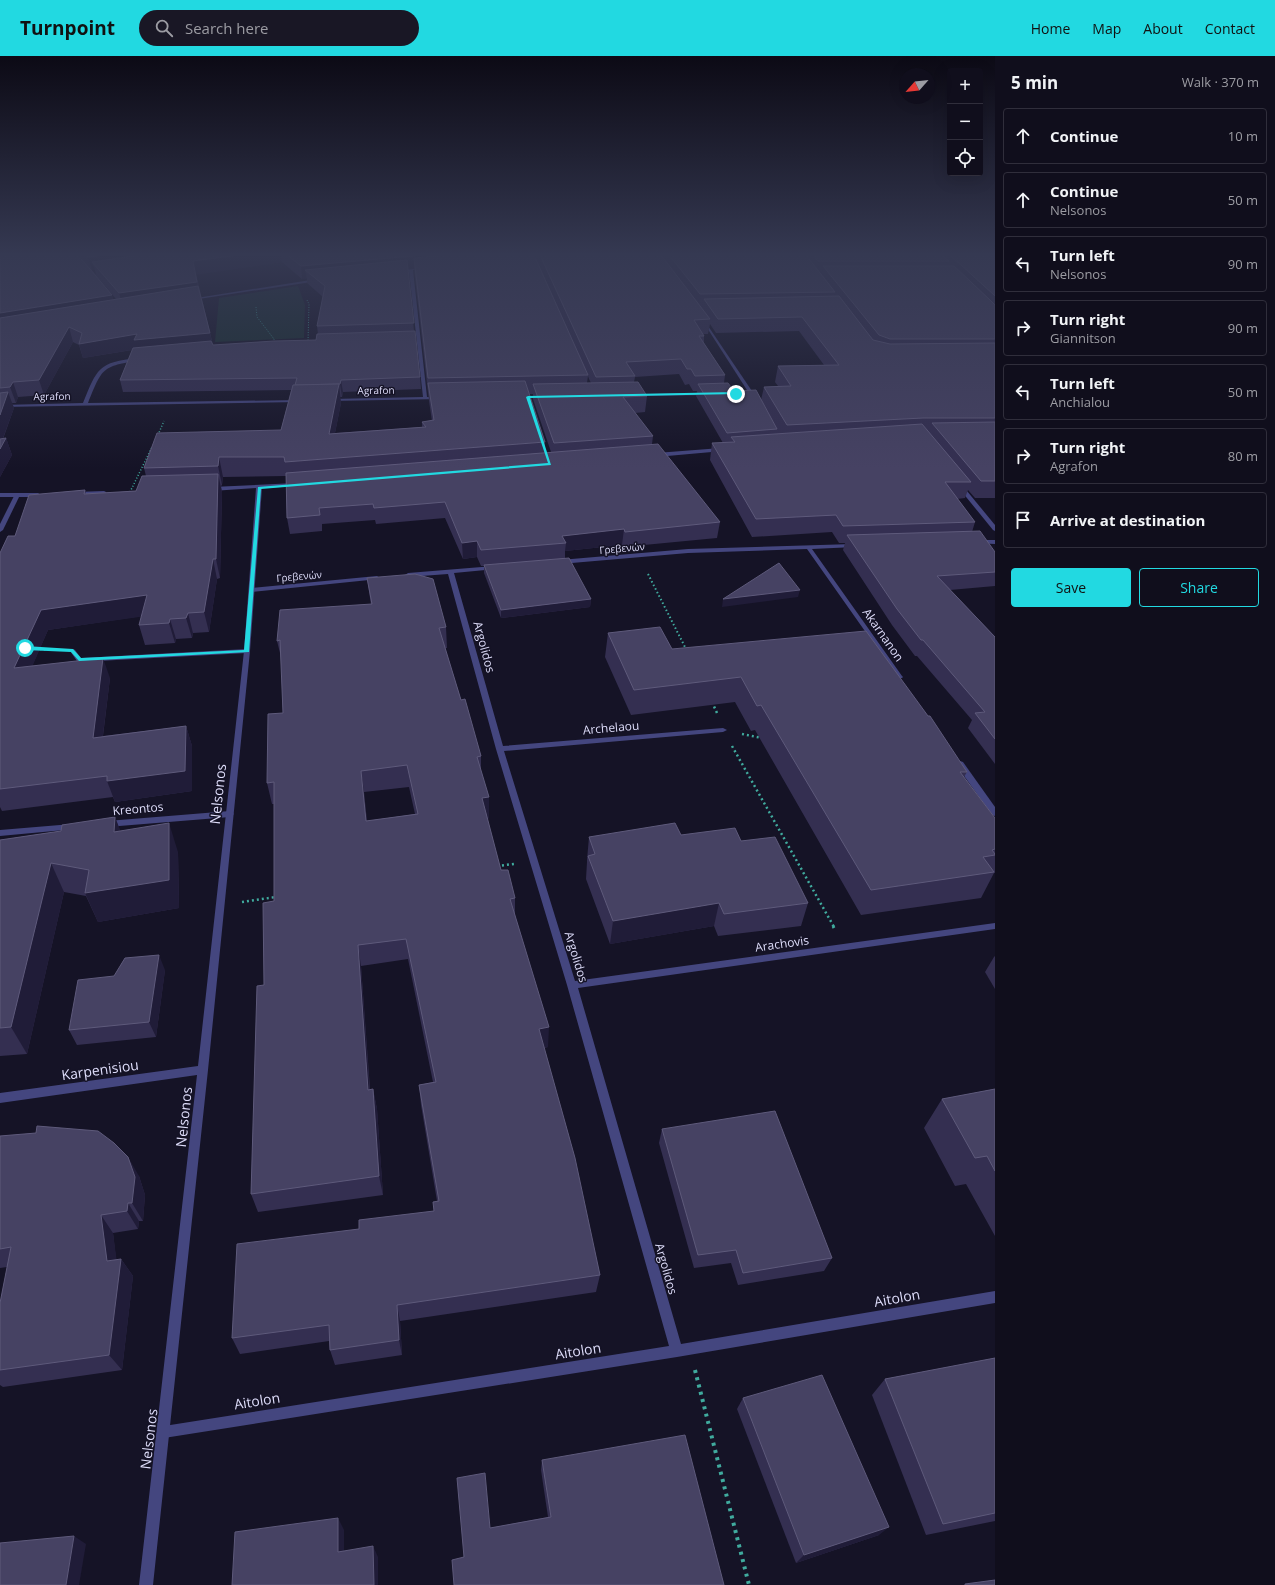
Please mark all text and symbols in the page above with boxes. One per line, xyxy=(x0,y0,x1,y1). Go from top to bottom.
search box xyxy=(139,10,419,46)
text: Turnpoint xyxy=(20,15,115,41)
icon: search xyxy=(153,17,175,39)
text: Search here xyxy=(185,18,269,38)
text: Home xyxy=(1031,19,1070,38)
text: Map xyxy=(1092,19,1121,38)
text: About xyxy=(1143,19,1183,38)
text: Contact xyxy=(1205,19,1255,38)
north arrow xyxy=(899,68,935,104)
map controls xyxy=(947,68,983,176)
button: + xyxy=(947,68,983,104)
text: 5 min xyxy=(1011,71,1058,94)
text: Walk · 370 m xyxy=(1182,73,1259,91)
button: − xyxy=(947,104,983,140)
icon: ahead xyxy=(1012,125,1034,147)
text: Continue xyxy=(1050,126,1118,146)
text: 10 m xyxy=(1228,127,1258,145)
button: locate xyxy=(947,140,983,176)
text: Continue xyxy=(1050,181,1118,201)
icon: ahead xyxy=(1012,189,1034,211)
text: 50 m xyxy=(1228,191,1258,209)
text: Nelsonos xyxy=(1050,201,1106,219)
text: Turn left xyxy=(1050,245,1115,265)
icon: left xyxy=(1012,253,1034,275)
text: 90 m xyxy=(1228,255,1258,273)
text: Nelsonos xyxy=(1050,265,1106,283)
text: Turn right xyxy=(1050,309,1125,329)
icon: right xyxy=(1012,317,1034,339)
text: 90 m xyxy=(1228,319,1258,337)
text: Giannitson xyxy=(1050,329,1116,347)
text: Turn left xyxy=(1050,373,1115,393)
icon: left xyxy=(1012,381,1034,403)
street label: Agrafon xyxy=(357,383,395,397)
text: 50 m xyxy=(1228,383,1258,401)
route end xyxy=(727,385,745,403)
street label: Agrafon xyxy=(33,389,71,403)
text: Anchialou xyxy=(1050,393,1110,411)
text: Turn right xyxy=(1050,437,1125,457)
icon: right xyxy=(1012,445,1034,467)
text: 80 m xyxy=(1228,447,1258,465)
text: Agrafon xyxy=(1050,457,1098,475)
icon: arrive xyxy=(1012,509,1034,531)
text: Arrive at destination xyxy=(1050,510,1205,530)
street label: Γρεβενών xyxy=(599,539,645,557)
street label: Γρεβενών xyxy=(276,567,322,585)
button: Save xyxy=(1011,568,1131,607)
button: Share xyxy=(1139,568,1259,607)
street label: Akarnanon xyxy=(859,605,908,665)
street label: Argolidos xyxy=(469,619,500,675)
route start xyxy=(16,639,34,657)
street label: Archelaou xyxy=(582,717,640,738)
street label: Nelsonos xyxy=(205,762,230,825)
street label: Kreontos xyxy=(112,798,164,819)
street label: Argolidos xyxy=(561,929,592,985)
street label: Arachovis xyxy=(754,931,810,956)
street label: Karpenisiou xyxy=(60,1055,140,1084)
street label: Nelsonos xyxy=(171,1085,196,1148)
street label: Argolidos xyxy=(651,1241,682,1297)
street label: Aitolon xyxy=(872,1284,921,1311)
street label: Aitolon xyxy=(554,1337,602,1364)
street label: Aitolon xyxy=(233,1387,281,1414)
street label: Nelsonos xyxy=(135,1407,162,1470)

